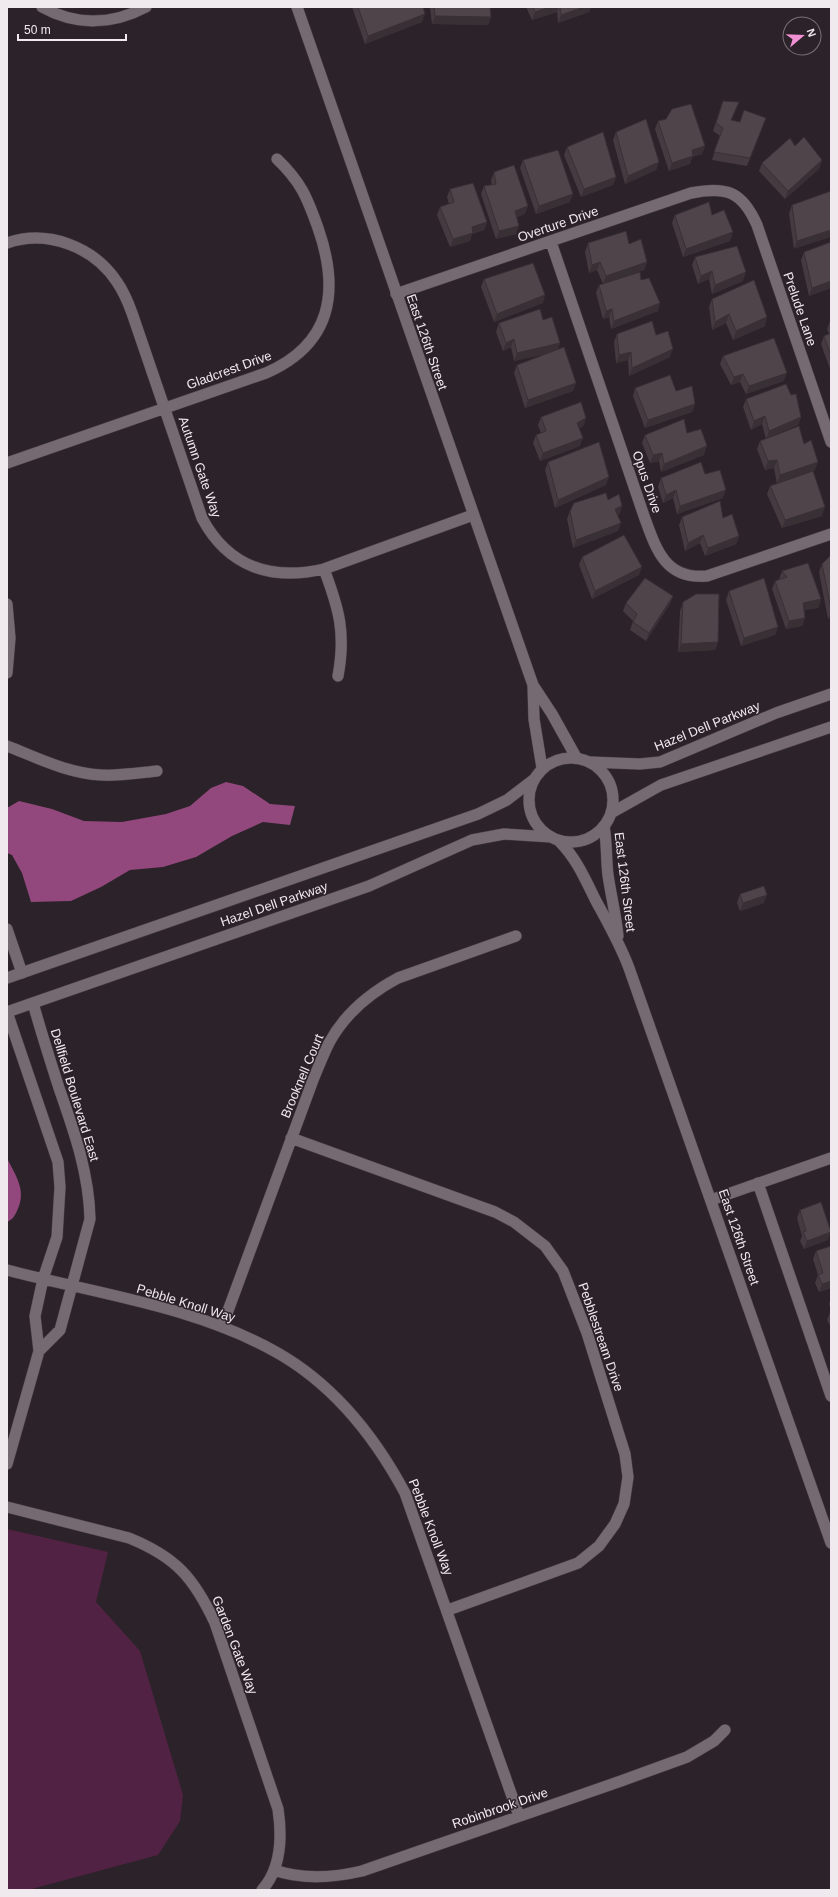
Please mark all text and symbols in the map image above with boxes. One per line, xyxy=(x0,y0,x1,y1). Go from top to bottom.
scale bar xyxy=(18,16,126,42)
north arrow xyxy=(782,16,822,56)
text: 50 m xyxy=(24,23,51,37)
text: N xyxy=(804,27,818,39)
street label: Overture Drive xyxy=(516,203,600,245)
street label: Prelude Lane xyxy=(780,270,820,348)
street label: East 126th Street xyxy=(404,292,451,392)
street label: Gladcrest Drive xyxy=(184,348,274,392)
street label: Autumn Gate Way xyxy=(176,415,224,520)
street label: Opus Drive xyxy=(629,449,665,515)
street label: Hazel Dell Parkway xyxy=(652,698,763,754)
street label: East 126th Street xyxy=(611,831,639,933)
street label: Hazel Dell Parkway xyxy=(218,878,330,929)
street label: Dellfield Boulevard East xyxy=(48,1027,102,1164)
street label: Brooknell Court xyxy=(278,1031,327,1120)
street label: East 126th Street xyxy=(716,1187,763,1287)
street label: Pebble Knoll Way xyxy=(135,1281,237,1325)
street label: Pebblestream Drive xyxy=(575,1281,627,1393)
street label: Pebble Knoll Way xyxy=(406,1477,456,1578)
street label: Garden Gate Way xyxy=(209,1594,261,1697)
street label: Robinbrook Drive xyxy=(450,1785,550,1831)

